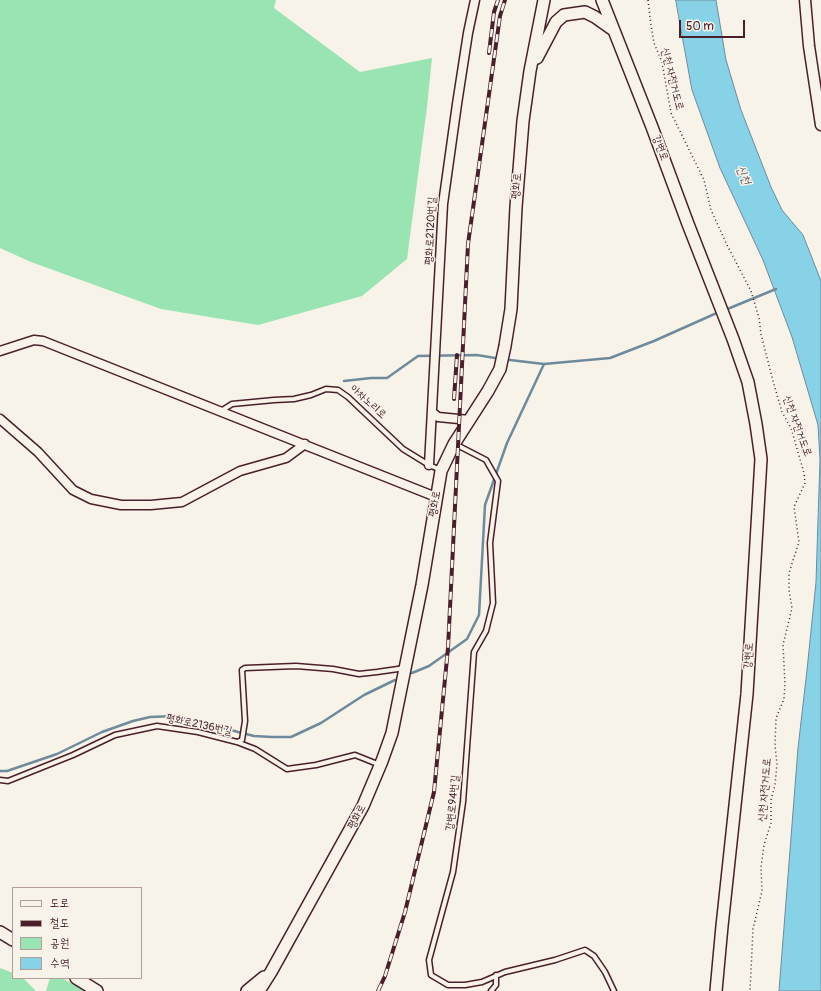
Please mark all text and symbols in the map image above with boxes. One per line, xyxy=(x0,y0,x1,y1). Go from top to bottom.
scale bar xyxy=(681,12,747,38)
text: 50 m xyxy=(686,19,714,34)
street label: 신천 자전거도로 xyxy=(658,46,686,112)
street label: 강변로 xyxy=(649,133,671,163)
water label: 신천 xyxy=(733,163,753,187)
street label: 평화로 xyxy=(509,172,525,200)
street label: 평화로2120번길 xyxy=(423,197,439,265)
street label: 아차노리로 xyxy=(347,382,389,422)
street label: 신천 자전거도로 xyxy=(780,394,814,458)
street label: 평화로 xyxy=(426,490,444,518)
street label: 강변로 xyxy=(741,642,757,670)
street label: 평화로2136번길 xyxy=(165,712,233,738)
street label: 신천 자전거도로 xyxy=(756,757,774,823)
street label: 강변로94번길 xyxy=(443,774,463,832)
street label: 평화로 xyxy=(345,802,369,832)
legend xyxy=(12,887,142,979)
text: 도로 xyxy=(50,896,69,911)
text: 철도 xyxy=(50,916,69,931)
text: 공원 xyxy=(50,936,69,951)
text: 수역 xyxy=(50,956,69,971)

